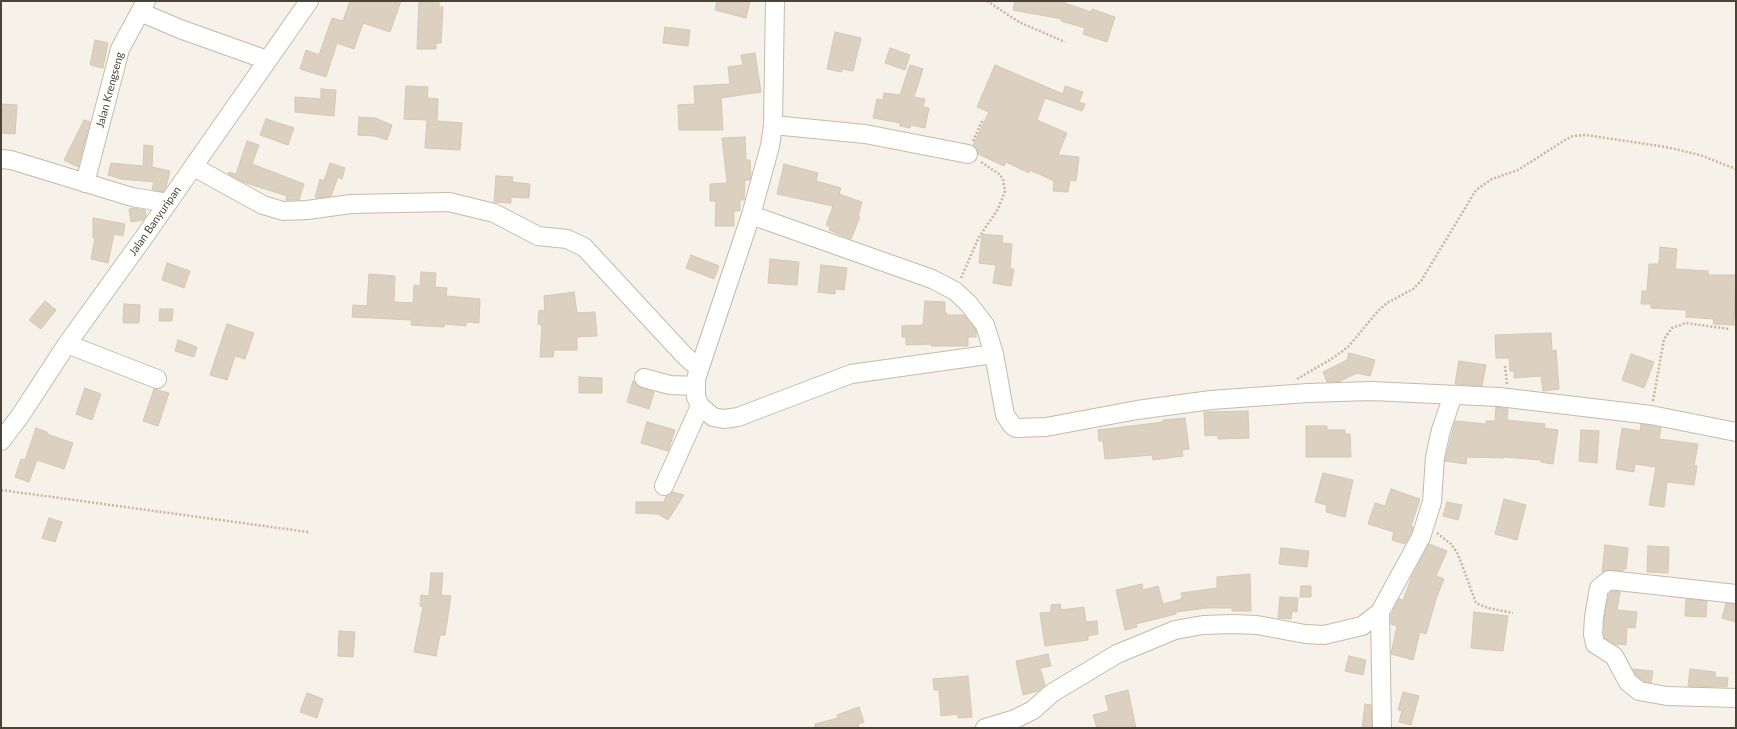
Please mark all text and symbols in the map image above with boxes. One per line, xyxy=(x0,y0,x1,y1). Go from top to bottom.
street label: Jalan Krengseng xyxy=(94,51,126,129)
street label: Jalan Banyuripan xyxy=(126,184,184,258)

